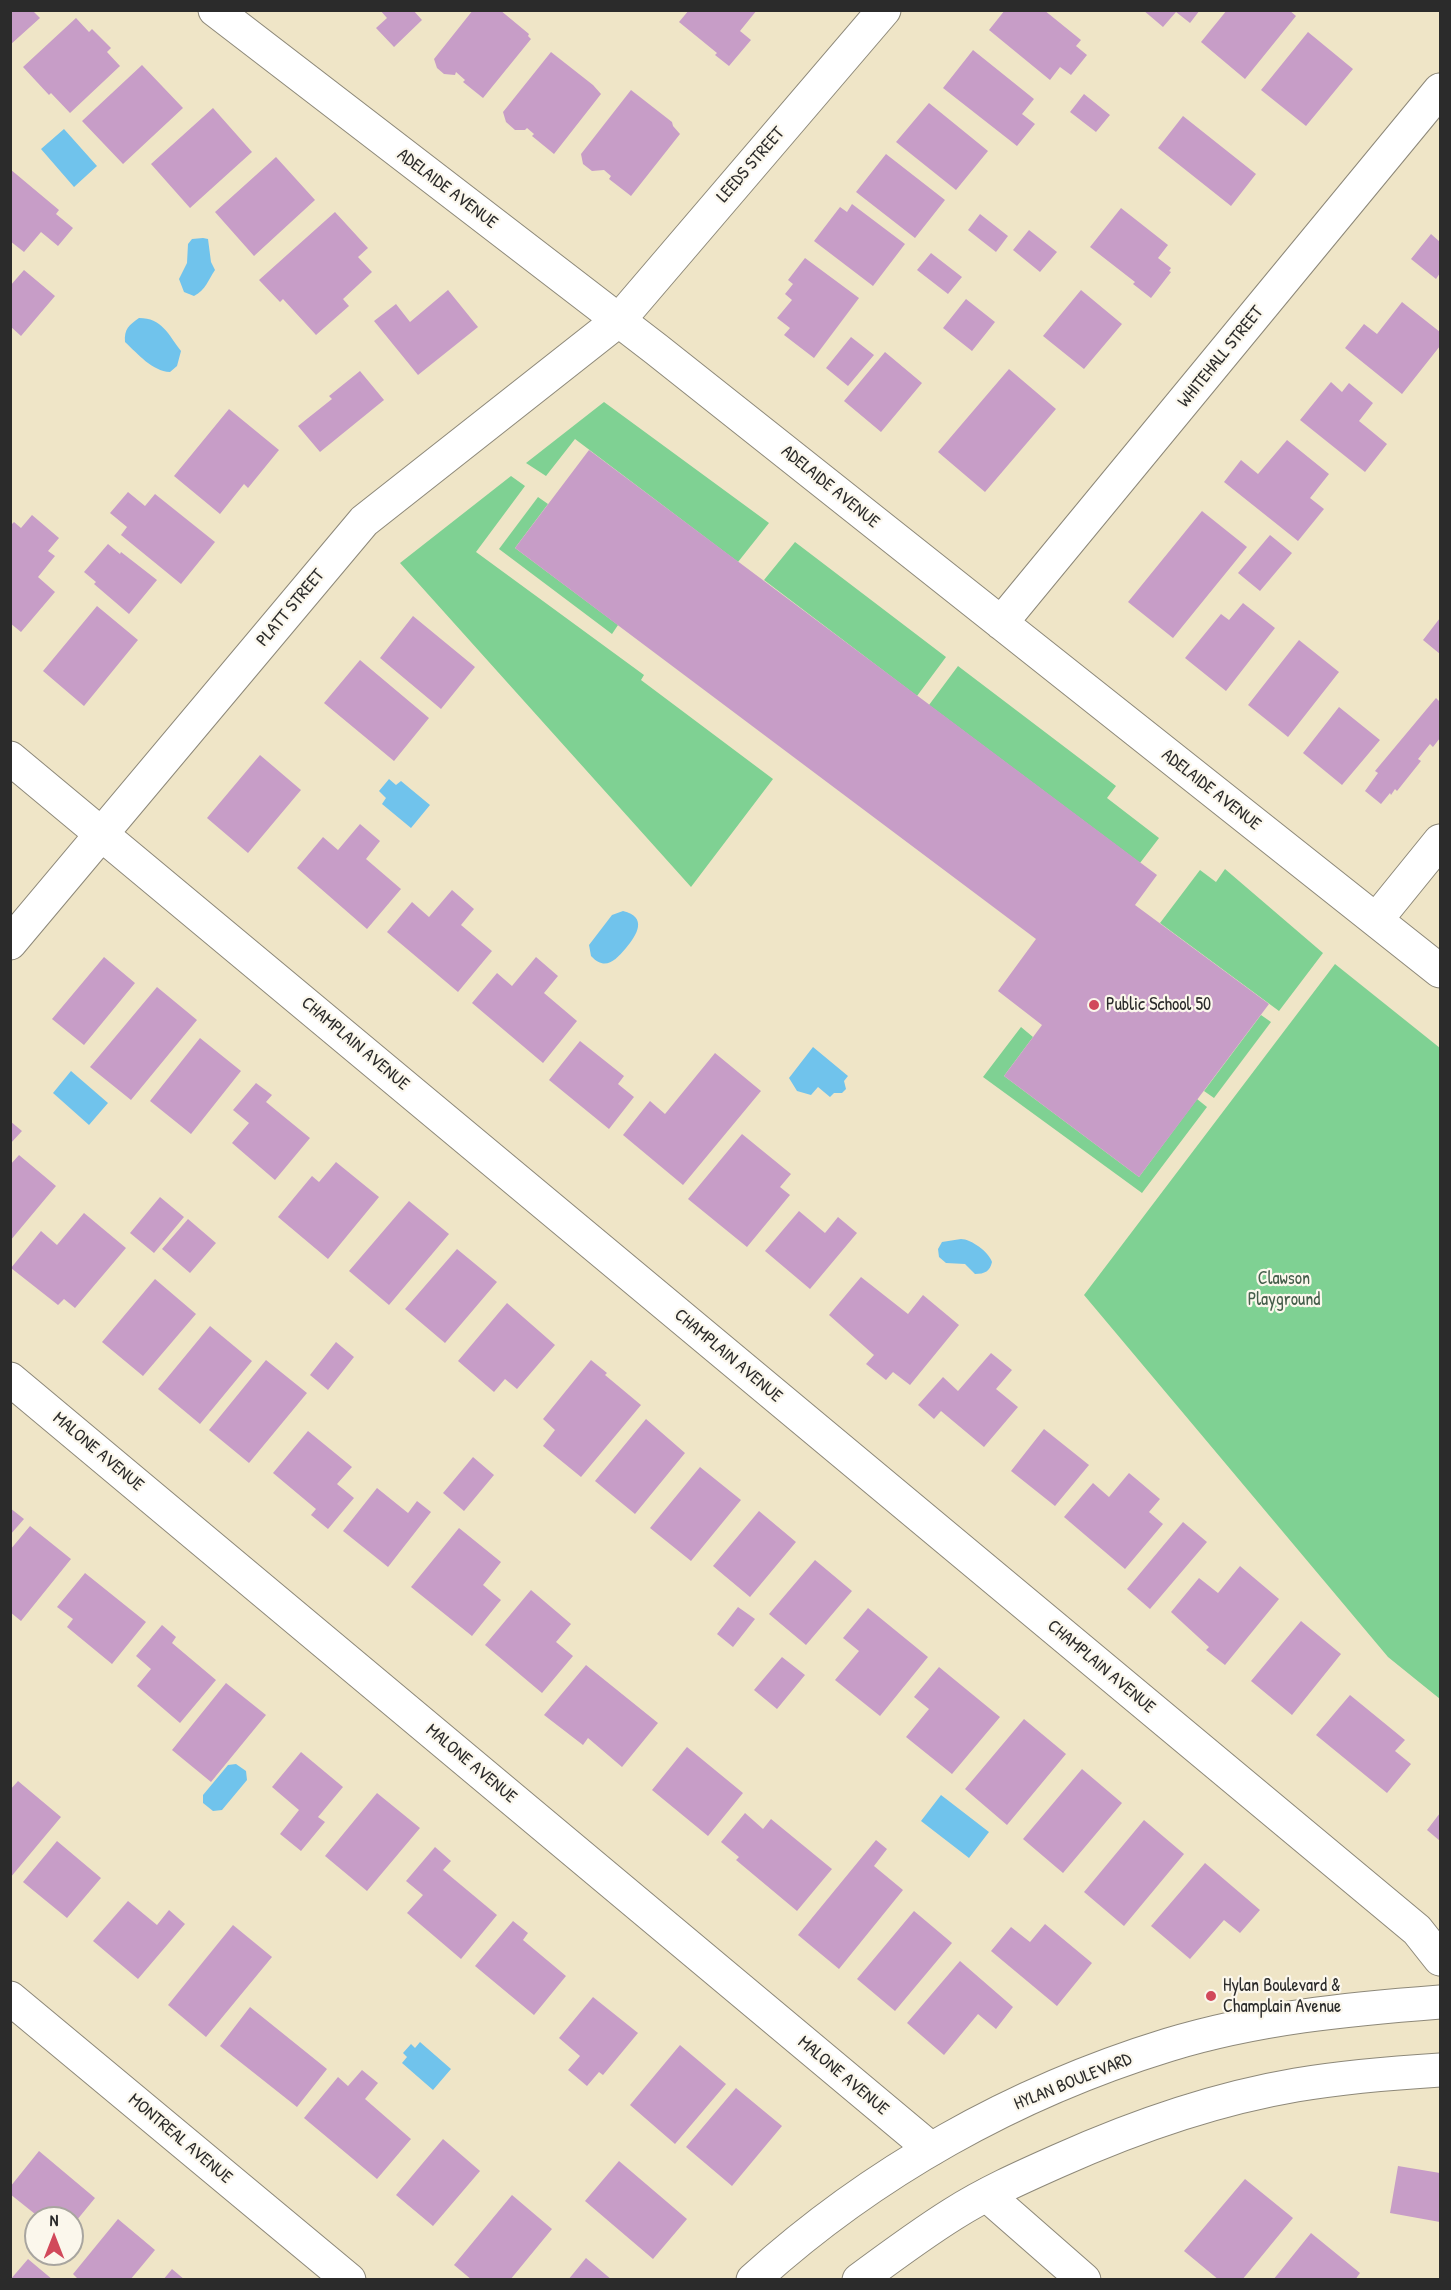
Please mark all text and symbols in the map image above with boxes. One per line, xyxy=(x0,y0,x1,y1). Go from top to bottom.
street label: LEEDS STREET xyxy=(712,123,790,207)
street label: ADELAIDE AVENUE xyxy=(393,144,501,234)
street label: WHITEHALL STREET xyxy=(1174,302,1268,412)
street label: ADELAIDE AVENUE xyxy=(777,441,883,533)
street label: PLATT STREET xyxy=(252,565,330,651)
street label: ADELAIDE AVENUE xyxy=(1157,745,1265,835)
street label: CHAMPLAIN AVENUE xyxy=(297,993,413,1095)
place label: Public School 50 xyxy=(1106,994,1211,1016)
marker: Public School 50 xyxy=(1087,998,1101,1012)
park label: Clawson Playground xyxy=(1248,1268,1320,1310)
street label: CHAMPLAIN AVENUE xyxy=(670,1305,786,1407)
street label: MALONE AVENUE xyxy=(48,1408,148,1496)
street label: CHAMPLAIN AVENUE xyxy=(1043,1616,1159,1718)
street label: MALONE AVENUE xyxy=(421,1720,521,1808)
place label: Hylan Boulevard & Champlain Avenue xyxy=(1223,1975,1341,2018)
marker: Hylan Boulevard & Champlain Avenue xyxy=(1204,1989,1218,2003)
street label: MALONE AVENUE xyxy=(793,2032,893,2120)
street label: HYLAN BOULEVARD xyxy=(1011,2049,1135,2115)
street label: MONTREAL AVENUE xyxy=(124,2089,236,2189)
north arrow xyxy=(24,2206,84,2266)
text: N xyxy=(50,2209,58,2231)

